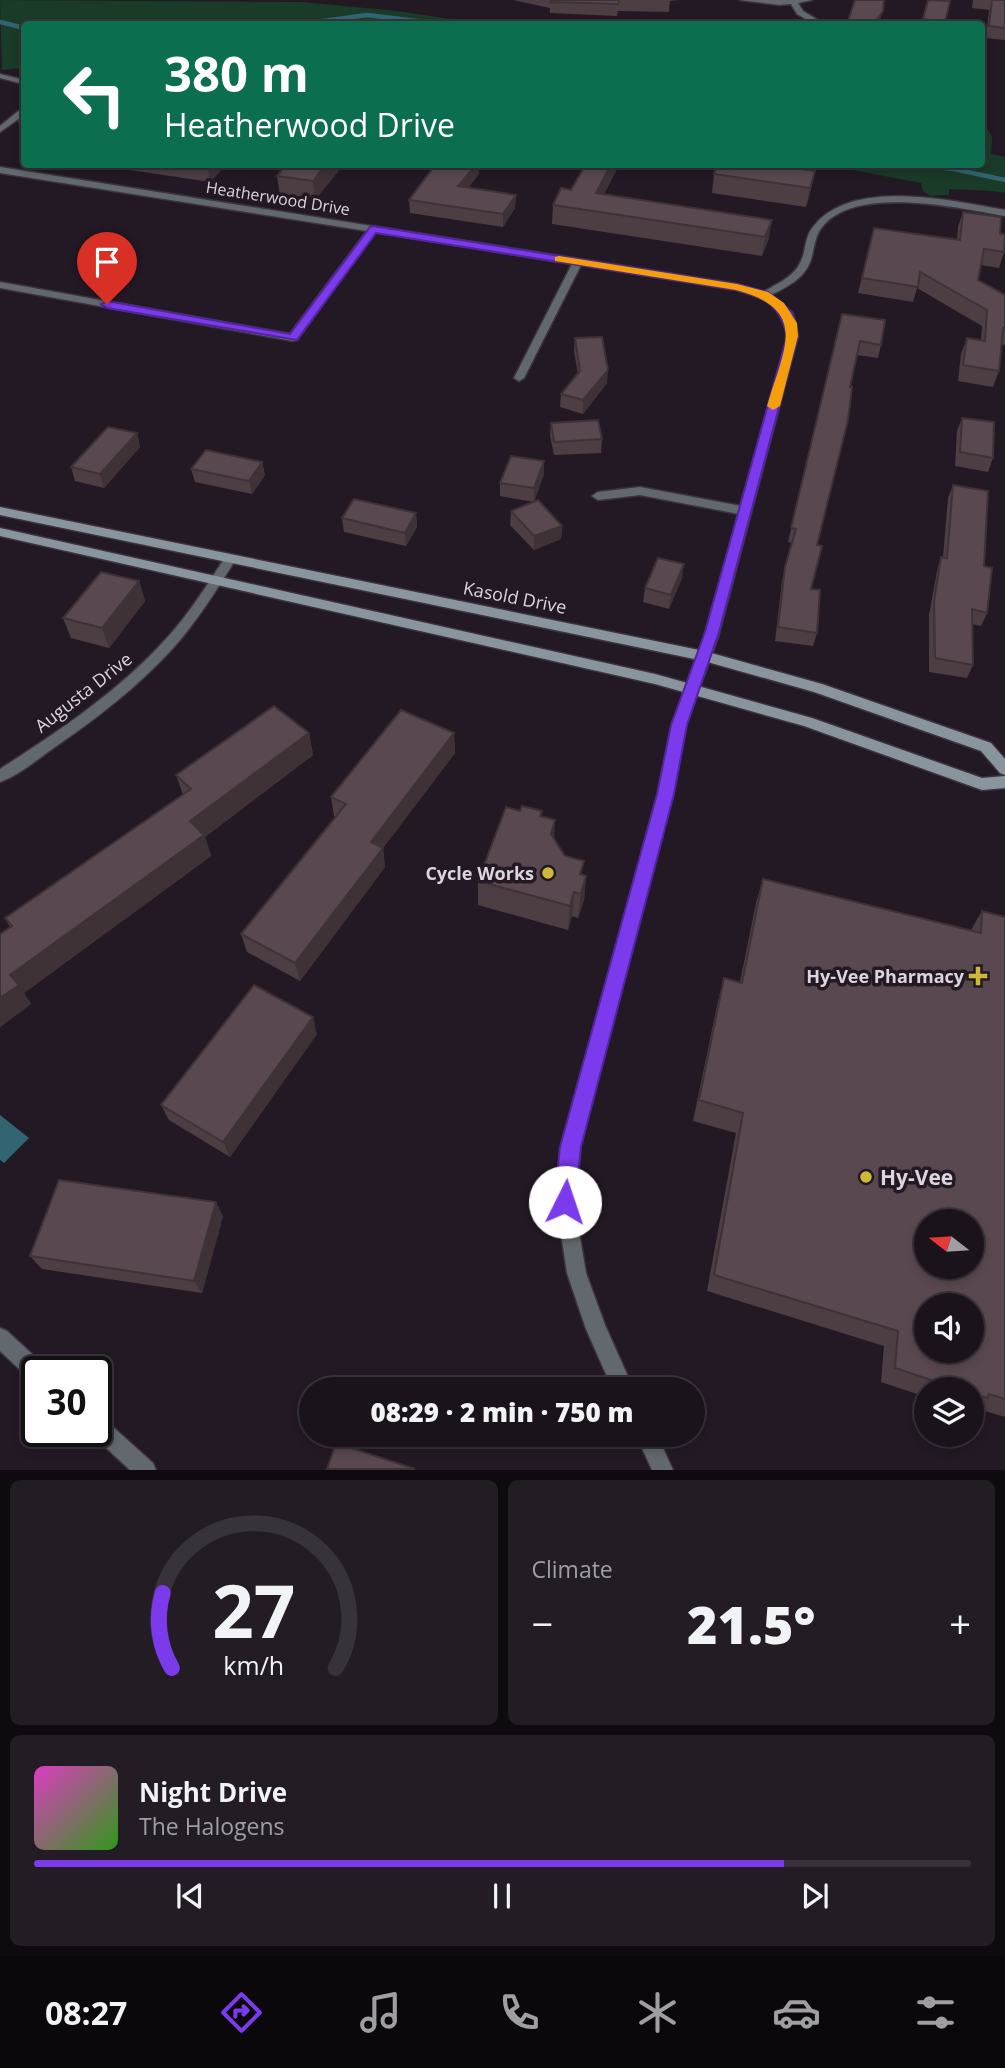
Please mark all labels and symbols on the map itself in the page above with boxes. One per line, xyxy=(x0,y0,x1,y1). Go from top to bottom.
street label: Heatherwood Drive xyxy=(204,176,352,220)
pin xyxy=(77,232,137,304)
street label: Kasold Drive xyxy=(461,575,569,619)
street label: Augusta Drive xyxy=(30,647,136,737)
place label: Cycle Works xyxy=(425,861,534,885)
marker: Cycle Works xyxy=(540,865,556,881)
place label: Hy-Vee Pharmacy xyxy=(806,964,965,988)
marker: Hy-Vee Pharmacy xyxy=(970,968,986,984)
place label: Hy-Vee xyxy=(880,1163,953,1191)
position arrow xyxy=(528,1165,602,1239)
marker: Hy-Vee xyxy=(858,1169,874,1185)
north arrow xyxy=(914,1209,984,1279)
speed limit sign: 30 xyxy=(21,1356,112,1447)

